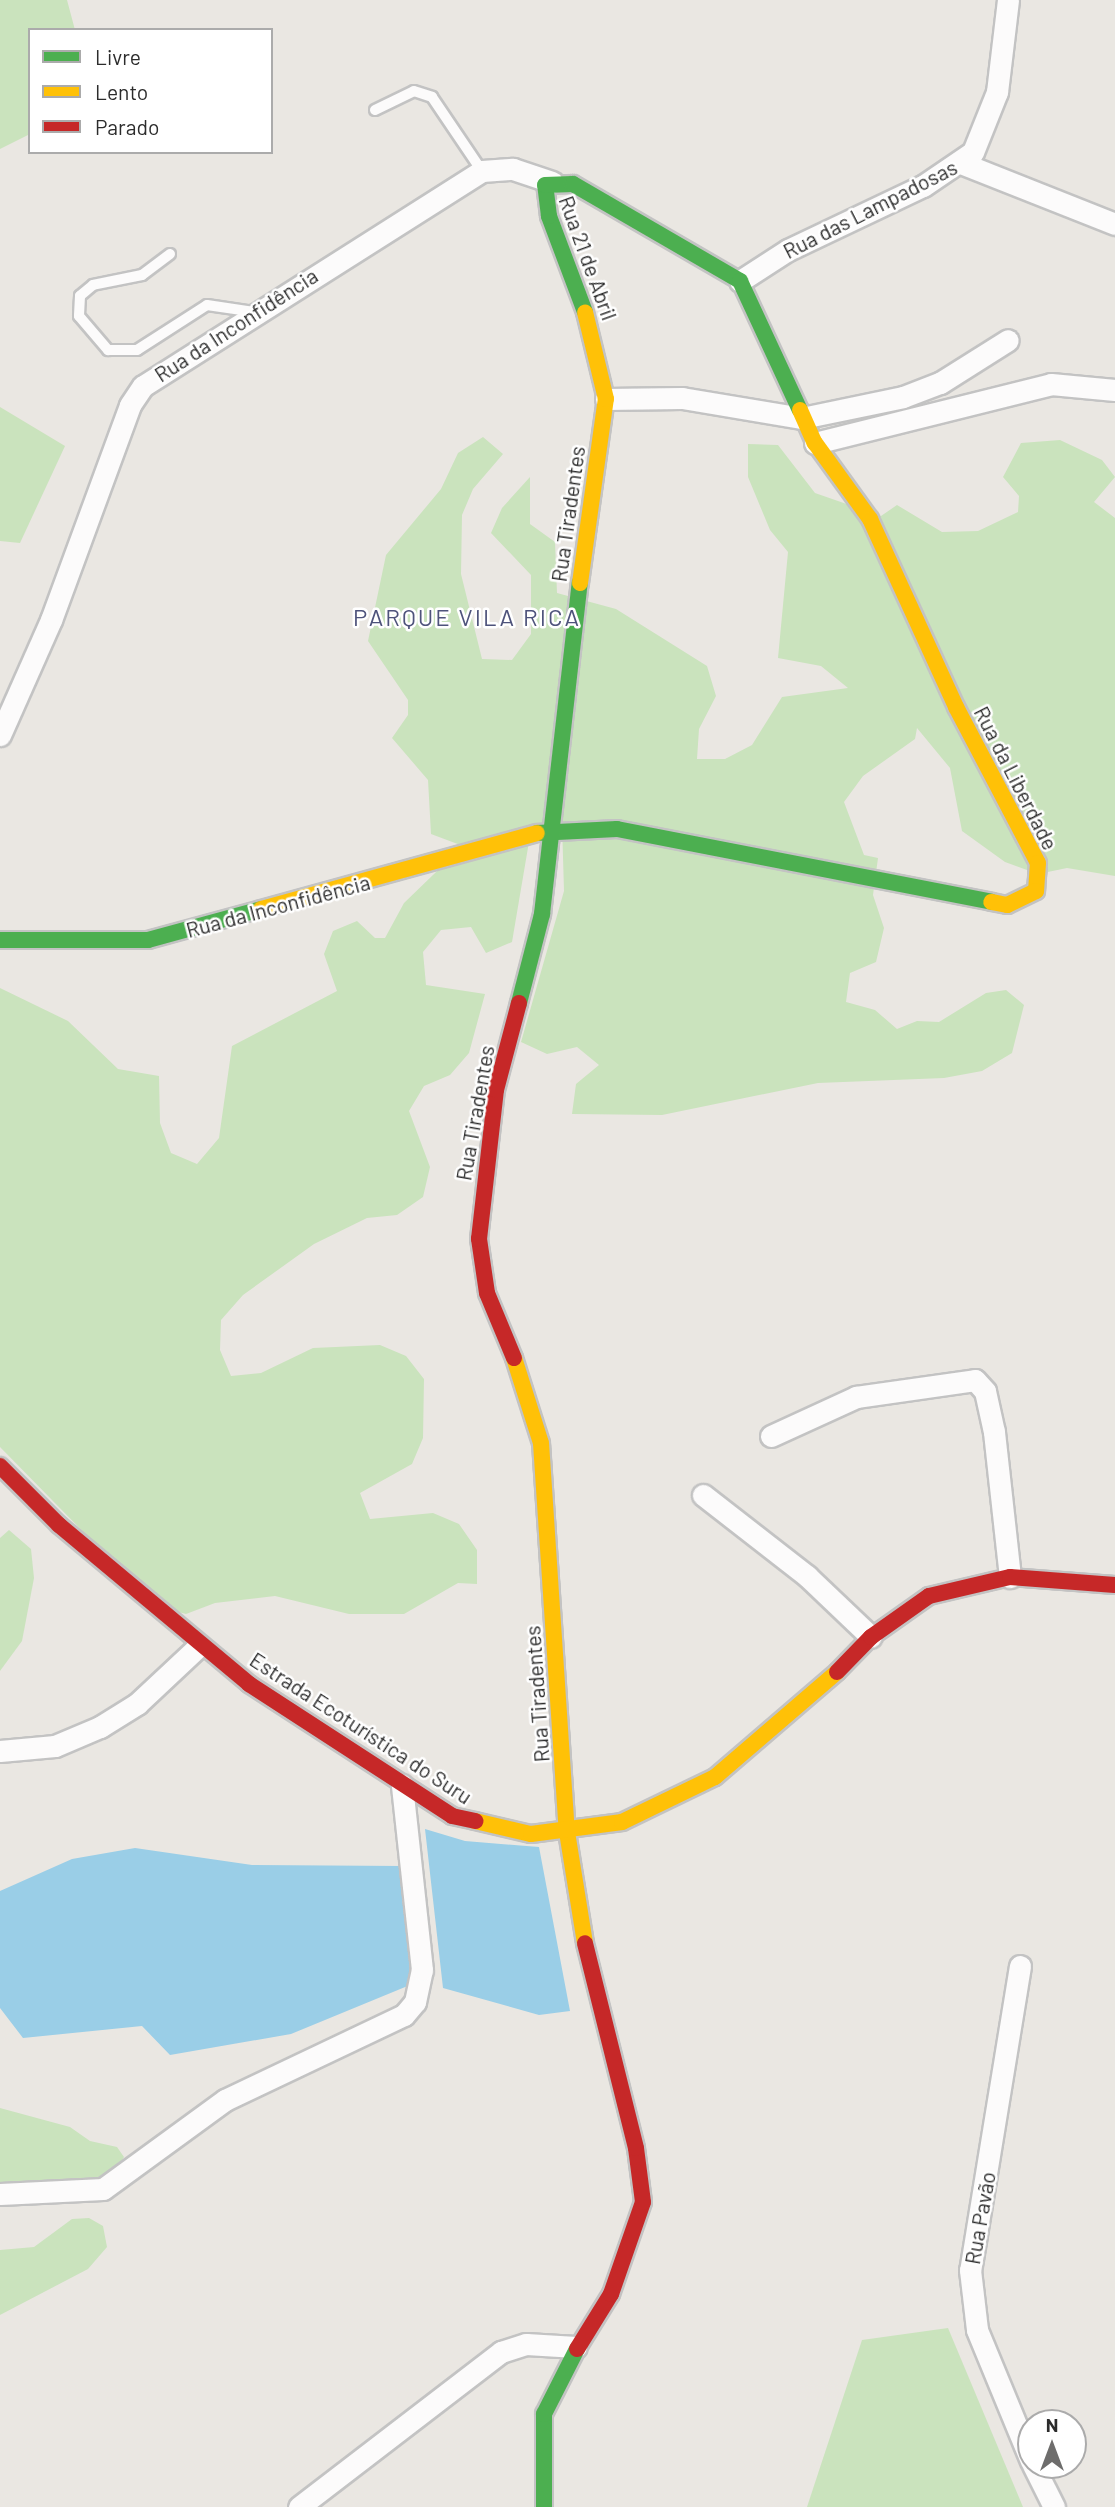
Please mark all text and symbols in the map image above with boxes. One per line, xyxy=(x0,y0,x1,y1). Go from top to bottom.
legend xyxy=(28,28,273,154)
text: Livre xyxy=(95,44,141,69)
text: Lento xyxy=(95,79,148,104)
text: Parado xyxy=(95,114,159,139)
street label: Rua das Lampadosas xyxy=(779,154,961,264)
street label: Rua 21 de Abril xyxy=(554,192,622,324)
street label: Rua da Inconfidência xyxy=(150,263,322,387)
street label: Rua Tiradentes xyxy=(546,445,590,583)
district label: PARQUE VILA RICA xyxy=(355,603,579,631)
street label: Rua da Liberdade xyxy=(969,702,1063,854)
street label: Rua da Inconfidência xyxy=(183,869,373,943)
street label: Rua Tiradentes xyxy=(451,1043,499,1183)
street label: Rua Tiradentes xyxy=(520,1625,554,1763)
street label: Estrada Ecoturística do Suru xyxy=(245,1647,477,1809)
street label: Rua Pavão xyxy=(959,2170,1001,2266)
north arrow xyxy=(1017,2409,1087,2479)
text: N xyxy=(1046,2413,1058,2436)

